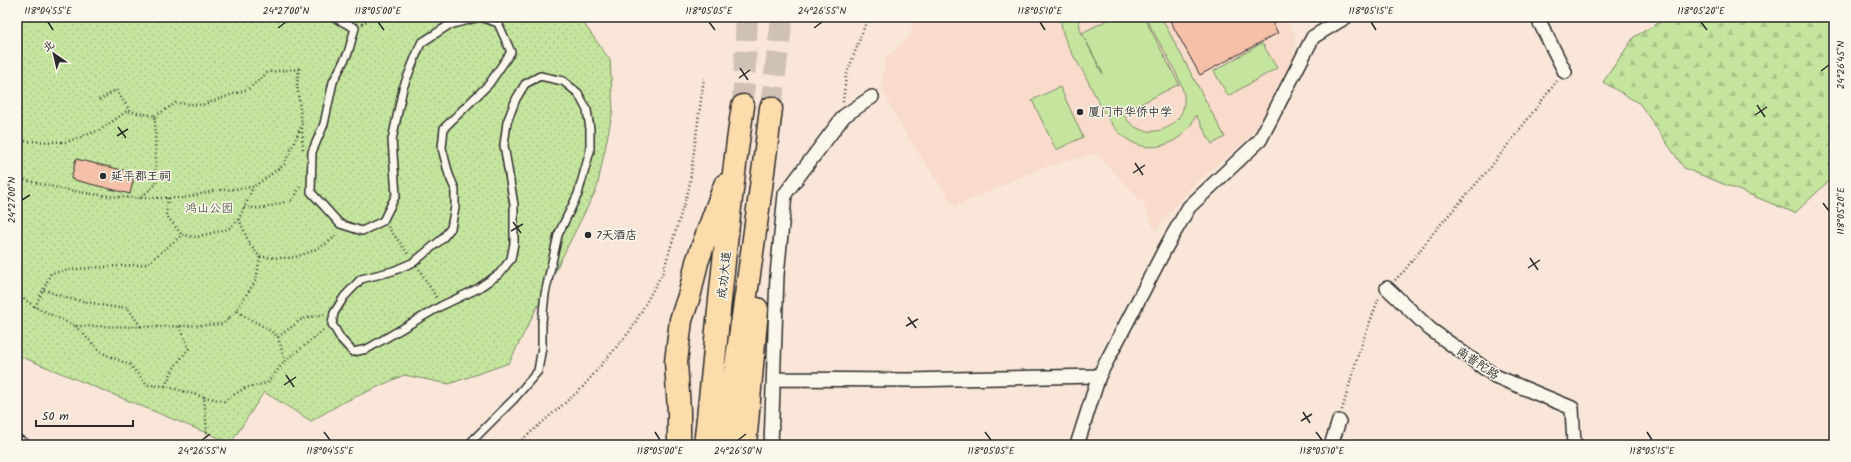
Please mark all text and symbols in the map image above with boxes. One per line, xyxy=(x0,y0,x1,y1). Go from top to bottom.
text: 118°04'55"E xyxy=(24,3,73,19)
text: 24°27'00"N xyxy=(263,3,310,19)
text: 118°05'00"E xyxy=(355,3,402,19)
text: 118°05'05"E xyxy=(685,3,734,19)
text: 24°26'55"N xyxy=(798,3,846,19)
text: 118°05'10"E xyxy=(1018,3,1064,19)
text: 118°05'15"E xyxy=(1348,3,1395,19)
text: 118°05'20"E xyxy=(1677,3,1726,19)
north arrow xyxy=(34,34,74,74)
text: 北 xyxy=(39,36,59,57)
text: 24°26'45"N xyxy=(1833,41,1849,89)
place label: 厦门市华侨中学 xyxy=(1088,103,1172,122)
marker: 厦门市华侨中学 xyxy=(1075,107,1085,117)
place label: 延平郡王祠 xyxy=(111,167,171,186)
marker: 延平郡王祠 xyxy=(98,171,108,181)
text: 24°27'00"N xyxy=(4,176,20,223)
text: 118°05'20"E xyxy=(1833,186,1849,235)
park label: 鸿山公园 xyxy=(185,199,233,218)
place label: 7天酒店 xyxy=(596,226,638,245)
marker: 7天酒店 xyxy=(583,230,593,240)
street label: 成功大道 xyxy=(713,250,736,300)
street label: 南普陀路 xyxy=(1453,342,1503,385)
scale bar xyxy=(36,402,133,428)
text: 50 m xyxy=(42,407,69,426)
text: 24°26'55"N xyxy=(178,443,226,459)
text: 118°04'55"E xyxy=(306,443,355,459)
text: 118°05'00"E xyxy=(637,443,684,459)
text: 24°26'50"N xyxy=(714,443,762,459)
text: 118°05'05"E xyxy=(967,443,1016,459)
text: 118°05'10"E xyxy=(1300,443,1346,459)
text: 118°05'15"E xyxy=(1629,443,1676,459)

